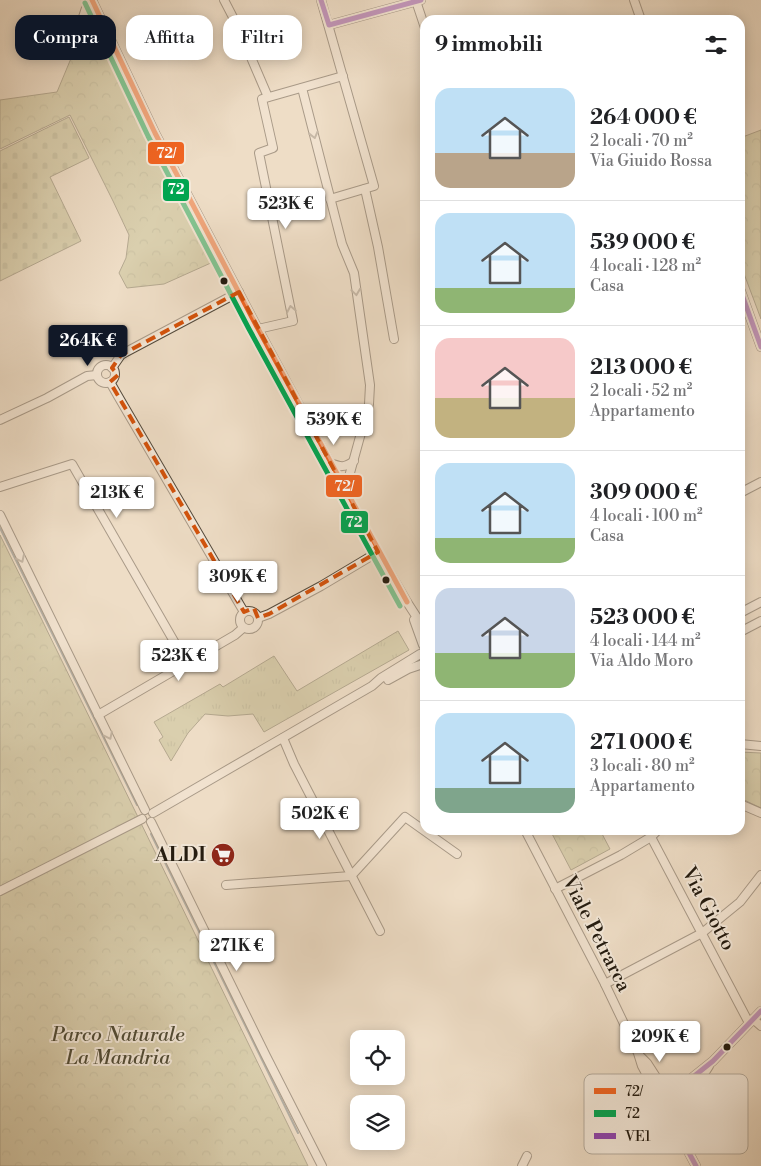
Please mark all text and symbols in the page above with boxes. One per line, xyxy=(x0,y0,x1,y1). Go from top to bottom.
chip: Compra xyxy=(15,15,116,60)
chip: Affitta xyxy=(126,15,213,60)
chip: Filtri xyxy=(223,15,302,60)
icon: filters xyxy=(702,31,730,59)
text: 9 immobili xyxy=(435,32,542,58)
text: 264 000 € xyxy=(590,105,697,131)
icon: home xyxy=(475,108,535,168)
one-way arrow xyxy=(308,131,319,140)
text: 2 locali · 70 m² xyxy=(590,131,693,151)
line badge: 72/ xyxy=(147,141,185,165)
text: 72/ xyxy=(156,145,177,163)
text: Via Giuido Rossa xyxy=(590,151,712,171)
line badge: 72 xyxy=(162,178,190,202)
text: 72 xyxy=(168,181,185,199)
pin: 523K € xyxy=(245,188,327,230)
text: 523K € xyxy=(258,194,314,214)
text: 539 000 € xyxy=(590,230,695,256)
icon: home xyxy=(475,233,535,293)
text: 4 locali · 128 m² xyxy=(590,256,701,276)
unlabelled marker xyxy=(219,276,229,286)
text: Casa xyxy=(590,276,624,296)
one-way arrow xyxy=(351,287,361,296)
one-way arrow xyxy=(286,304,296,313)
pin: 264K € xyxy=(47,324,129,367)
text: 264K € xyxy=(59,331,117,351)
text: 213 000 € xyxy=(590,355,692,381)
icon: home xyxy=(475,358,535,418)
text: 2 locali · 52 m² xyxy=(590,381,692,401)
text: Appartamento xyxy=(590,401,695,421)
pin: 539K € xyxy=(293,404,375,446)
text: 539K € xyxy=(306,410,362,430)
line badge: 72/ xyxy=(325,474,363,498)
pin: 213K € xyxy=(76,476,158,519)
text: 72/ xyxy=(334,478,355,496)
text: 309 000 € xyxy=(590,480,697,506)
text: 213K € xyxy=(90,483,144,503)
icon: home xyxy=(475,483,535,543)
text: 4 locali · 100 m² xyxy=(590,506,703,526)
line badge: 72 xyxy=(340,510,369,534)
text: 72 xyxy=(346,514,363,532)
text: Casa xyxy=(590,526,624,546)
one-way arrow xyxy=(15,554,26,563)
pin: 309K € xyxy=(197,560,279,603)
text: 309K € xyxy=(209,567,267,587)
unlabelled marker xyxy=(381,575,391,585)
text: 523 000 € xyxy=(590,605,695,631)
icon: home xyxy=(475,608,535,668)
text: 4 locali · 144 m² xyxy=(590,631,701,651)
pin: 523K € xyxy=(138,640,220,682)
text: 523K € xyxy=(151,646,207,666)
text: Via Aldo Moro xyxy=(590,651,693,671)
text: 271 000 € xyxy=(590,730,692,756)
one-way arrow xyxy=(102,731,113,740)
icon: home xyxy=(475,733,535,793)
text: 3 locali · 80 m² xyxy=(590,756,695,776)
text: Appartamento xyxy=(590,776,695,796)
pin: 502K € xyxy=(279,798,361,840)
text: 502K € xyxy=(291,804,349,824)
supermarket icon: ALDI xyxy=(210,842,236,868)
place label: ALDI xyxy=(153,843,206,868)
street label: Via Giotto xyxy=(675,862,741,955)
street label: Viale Petrarca xyxy=(556,871,636,997)
pin: 271K € xyxy=(196,930,278,972)
text: 271K € xyxy=(210,936,264,956)
pin: 209K € xyxy=(619,1020,701,1063)
park label: Parco Naturale La Mandria xyxy=(50,1023,185,1071)
text: 209K € xyxy=(631,1027,689,1047)
map controls xyxy=(350,1030,405,1150)
button: locate xyxy=(350,1030,405,1085)
unlabelled marker xyxy=(722,1042,732,1052)
legend xyxy=(584,1074,748,1154)
text: 72/ xyxy=(625,1083,644,1101)
button: layers xyxy=(350,1095,405,1150)
text: 72 xyxy=(625,1105,640,1123)
text: VE1 xyxy=(624,1128,651,1146)

